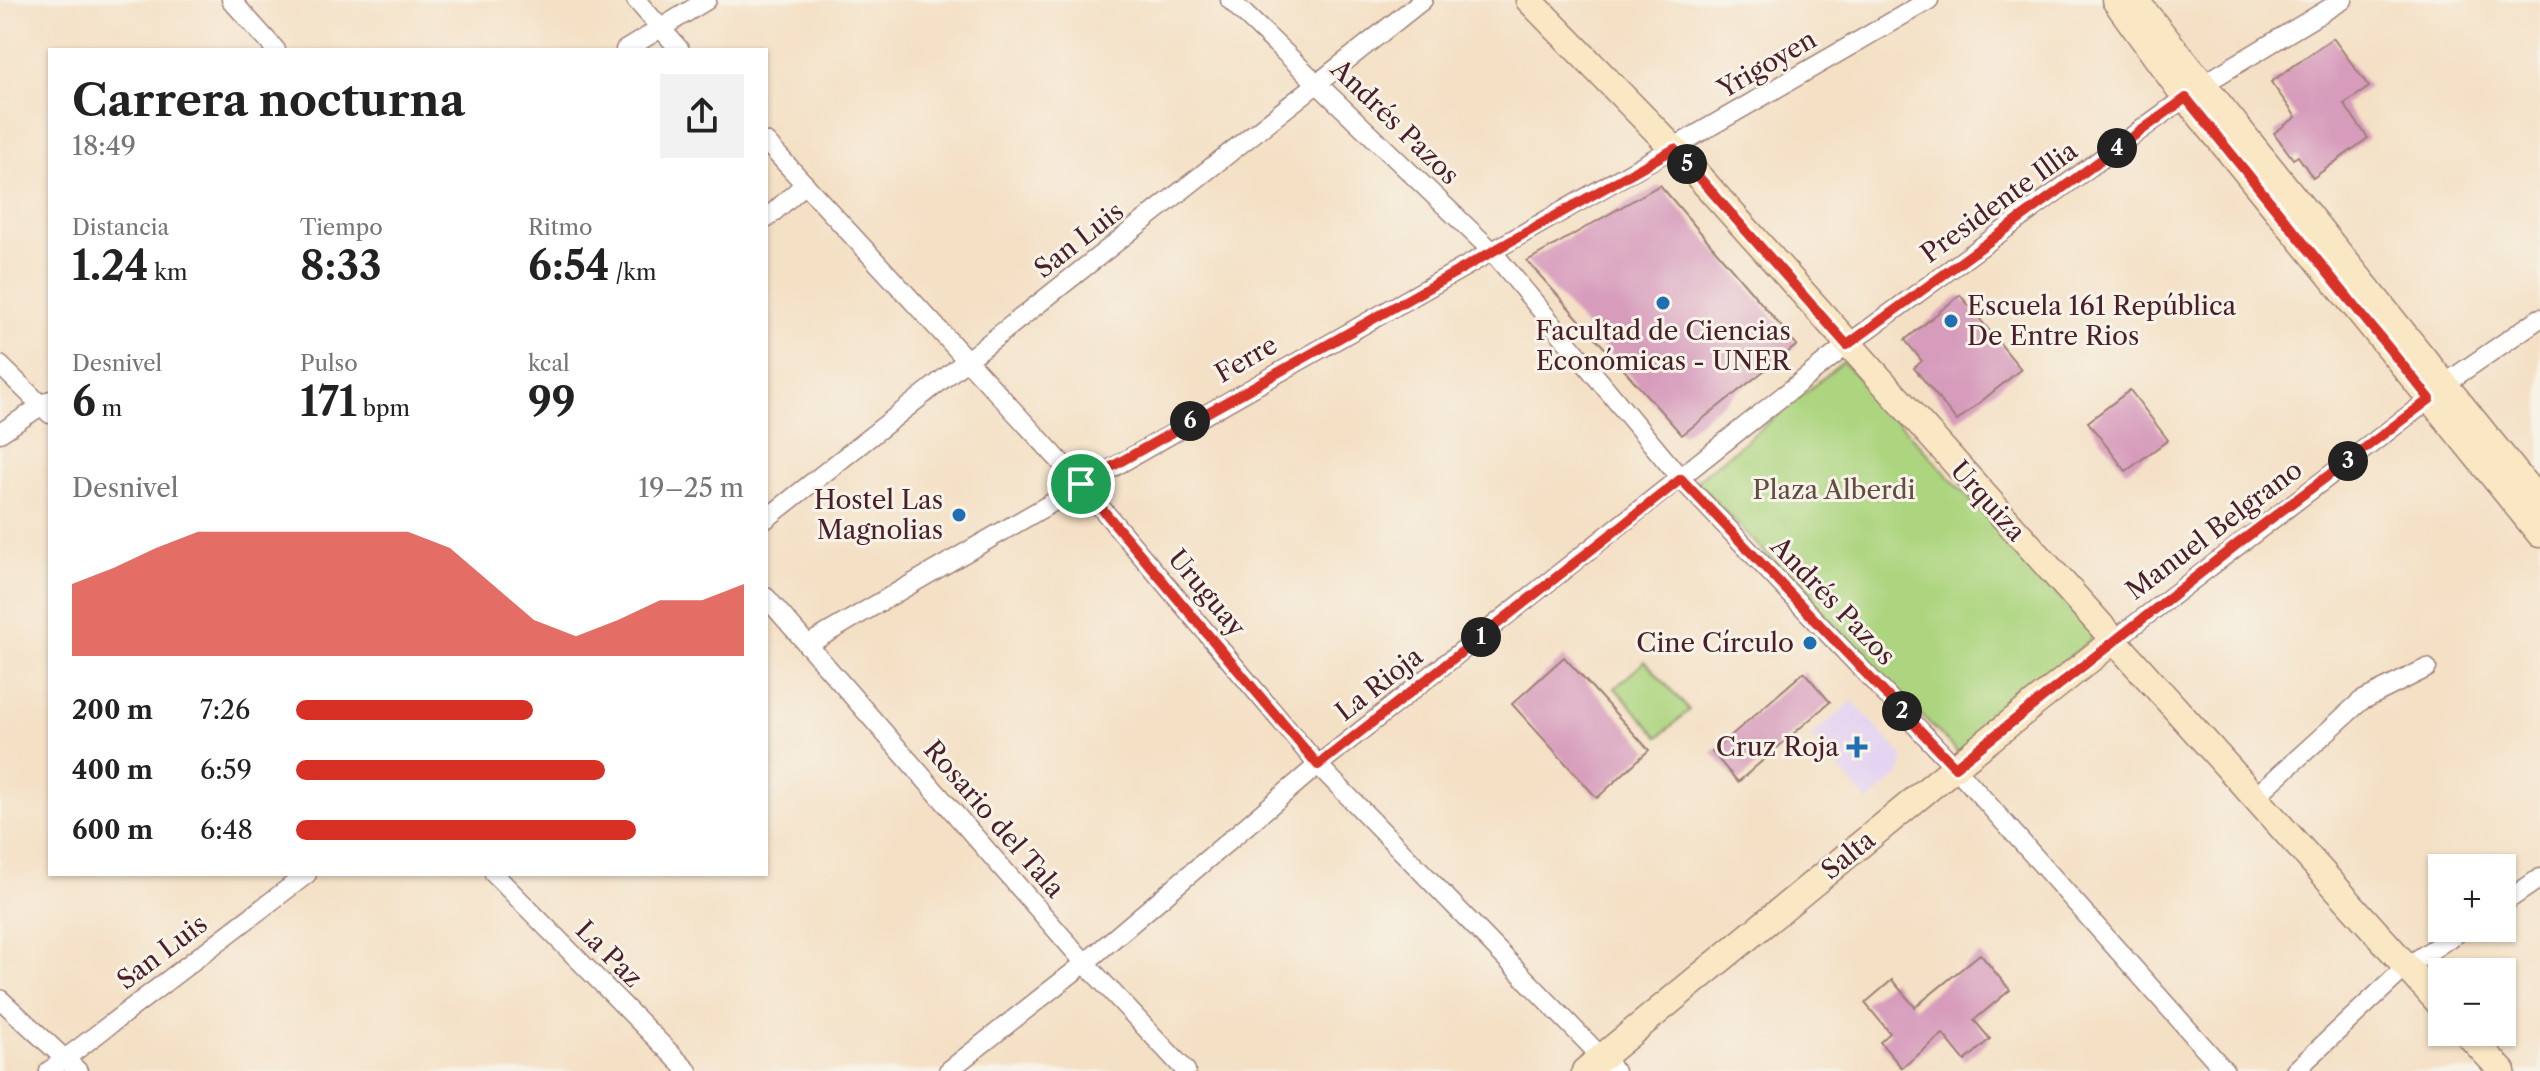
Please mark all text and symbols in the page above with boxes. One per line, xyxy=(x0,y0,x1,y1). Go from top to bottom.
street label: Yrigoyen xyxy=(1711,23,1822,105)
street label: Andrés Pazos xyxy=(1323,52,1466,191)
text: Carrera nocturna xyxy=(72,73,465,127)
button: share xyxy=(660,74,744,158)
pin: 4 xyxy=(2097,128,2137,168)
text: 18:49 xyxy=(72,130,136,162)
street label: Presidente Illia xyxy=(1914,134,2084,270)
text: 4 xyxy=(2110,134,2124,161)
pin: 5 xyxy=(1667,144,1707,184)
text: 5 xyxy=(1681,150,1693,177)
street label: San Luis xyxy=(1028,195,1130,285)
text: Distancia xyxy=(72,214,169,241)
text: Tiempo xyxy=(300,214,383,241)
text: Ritmo xyxy=(528,214,593,241)
text: 1.24 xyxy=(72,241,148,290)
text: 8:33 xyxy=(300,241,382,290)
text: 6:54 xyxy=(528,241,610,290)
text: km xyxy=(148,259,187,286)
text: /km xyxy=(610,259,657,286)
place label: Escuela 161 República De Entre Rios xyxy=(1967,290,2237,352)
marker: Facultad de Ciencias Económicas - UNER xyxy=(1654,294,1672,312)
marker: Escuela 161 República De Entre Rios xyxy=(1942,312,1960,330)
place label: Facultad de Ciencias Económicas - UNER xyxy=(1535,315,1792,377)
street label: Ferre xyxy=(1209,329,1283,389)
text: Desnivel xyxy=(72,350,162,377)
text: Pulso xyxy=(300,350,358,377)
text: kcal xyxy=(528,350,570,377)
text: 6 xyxy=(72,377,96,426)
text: 171 xyxy=(300,377,357,426)
text: 99 xyxy=(528,377,576,426)
text: m xyxy=(96,395,122,422)
text: bpm xyxy=(357,395,410,422)
pin: 6 xyxy=(1170,401,1210,441)
text: 6 xyxy=(1183,407,1197,434)
pin: 3 xyxy=(2328,441,2368,481)
text: 3 xyxy=(2342,447,2354,474)
pin xyxy=(1047,450,1115,518)
street label: Manuel Belgrano xyxy=(2120,453,2308,607)
street label: Urquiza xyxy=(1944,454,2032,548)
icon: arrive xyxy=(1059,462,1103,506)
text: Desnivel xyxy=(72,472,179,504)
text: 19–25 m xyxy=(638,472,744,504)
park label: Plaza Alberdi xyxy=(1753,474,1916,506)
place label: Hostel Las Magnolias xyxy=(814,484,943,546)
marker: Hostel Las Magnolias xyxy=(950,506,968,524)
street label: Andrés Pazos xyxy=(1763,529,1902,672)
street label: Uruguay xyxy=(1161,543,1253,643)
pin: 1 xyxy=(1461,617,1501,657)
text: 1 xyxy=(1476,623,1486,650)
place label: Cine Círculo xyxy=(1636,627,1794,659)
marker: Cine Círculo xyxy=(1801,634,1819,652)
street label: La Rioja xyxy=(1329,640,1429,728)
pin: 2 xyxy=(1882,691,1922,731)
text: 200 m xyxy=(72,694,153,726)
text: 7:26 xyxy=(200,694,250,726)
text: 2 xyxy=(1896,697,1909,724)
place label: Cruz Roja xyxy=(1716,731,1839,763)
street label: Rosario del Tala xyxy=(917,734,1071,904)
marker: Cruz Roja xyxy=(1846,736,1868,758)
text: 400 m xyxy=(72,754,153,786)
text: 6:59 xyxy=(200,754,252,786)
text: 600 m xyxy=(72,814,153,846)
text: 6:48 xyxy=(200,814,253,846)
street label: Salta xyxy=(1815,824,1882,886)
map controls xyxy=(2428,854,2516,1046)
button: + xyxy=(2428,854,2516,942)
street label: San Luis xyxy=(111,908,213,996)
street label: La Paz xyxy=(569,914,649,994)
button: − xyxy=(2428,958,2516,1046)

